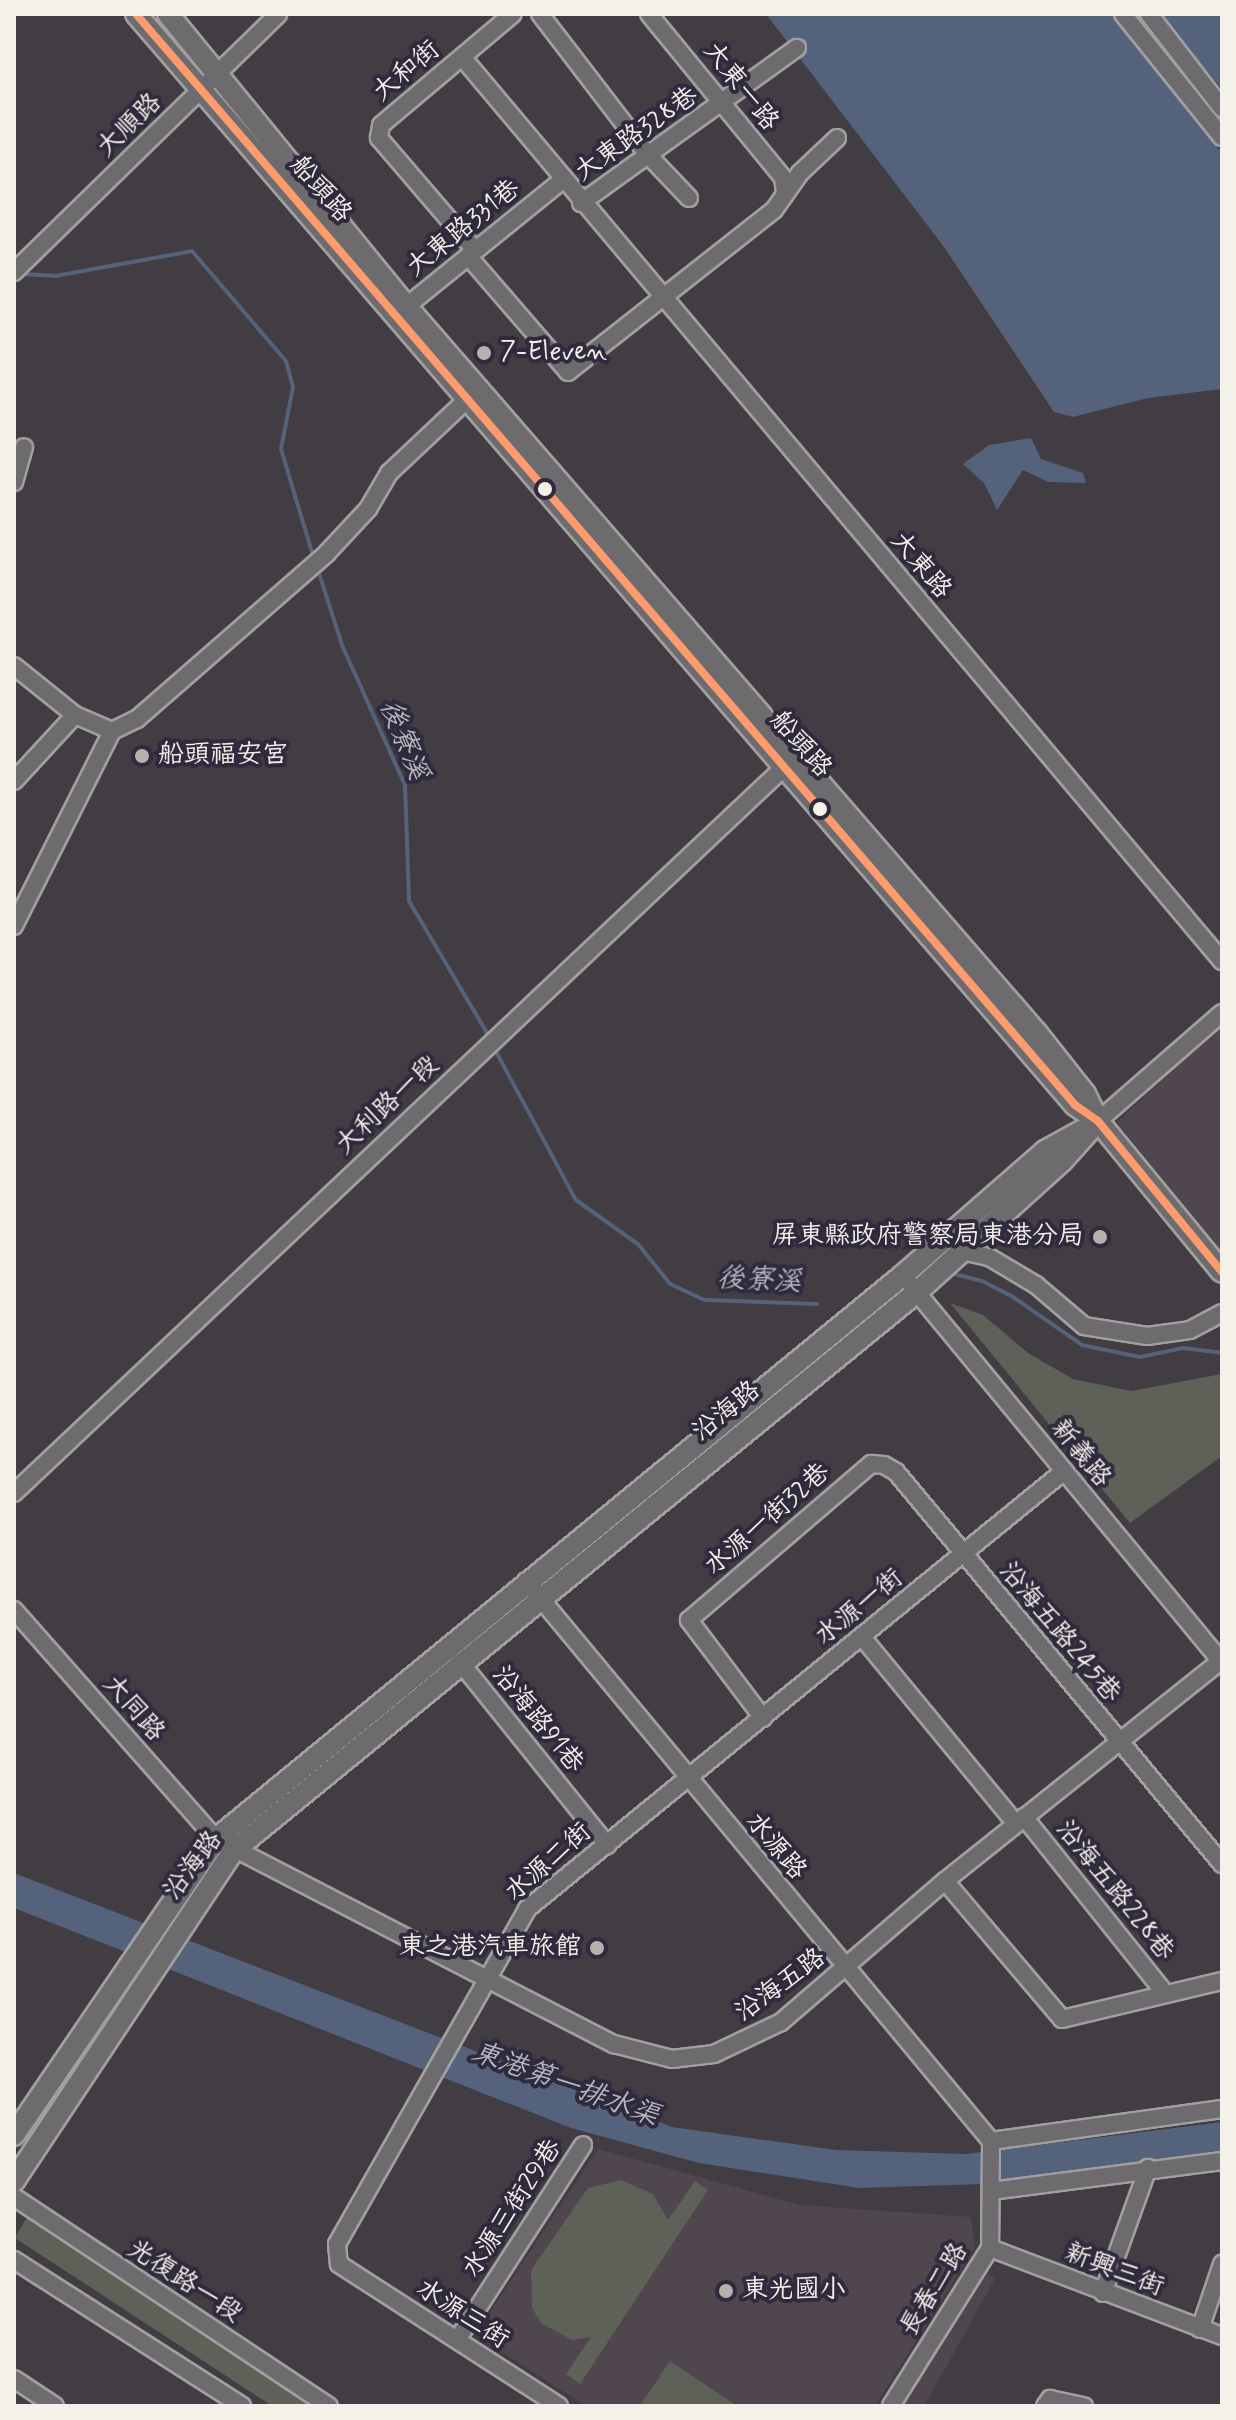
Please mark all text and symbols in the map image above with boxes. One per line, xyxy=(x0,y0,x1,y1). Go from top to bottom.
street label: 大和街 xyxy=(367,35,447,109)
street label: 大東一路 xyxy=(696,36,784,138)
street label: 大東路328巷 xyxy=(569,81,705,189)
street label: 大順路 xyxy=(91,88,169,164)
street label: 船頭路 xyxy=(283,150,357,230)
street label: 大東路331巷 xyxy=(401,174,527,284)
place label: 7-Eleven xyxy=(500,337,607,369)
marker: 7-Eleven xyxy=(475,344,493,362)
unlabelled marker xyxy=(537,481,553,497)
street label: 大東路 xyxy=(883,526,957,606)
water label: 後寮溪 xyxy=(372,695,434,785)
street label: 船頭路 xyxy=(763,705,837,785)
place label: 船頭福安宮 xyxy=(158,740,288,772)
marker: 船頭福安宮 xyxy=(133,747,151,765)
unlabelled marker xyxy=(812,801,828,817)
street label: 大利路一段 xyxy=(330,1050,446,1162)
place label: 屏東縣政府警察局東港分局 xyxy=(772,1221,1084,1253)
marker: 屏東縣政府警察局東港分局 xyxy=(1091,1228,1109,1246)
water label: 後寮溪 xyxy=(716,1262,802,1300)
street label: 沿海路 xyxy=(687,1375,767,1449)
street label: 新義路 xyxy=(1043,1414,1117,1494)
street label: 水源一街32巷 xyxy=(699,1457,837,1583)
street label: 沿海五路245巷 xyxy=(991,1557,1127,1709)
street label: 水源一街 xyxy=(810,1563,910,1653)
street label: 沿海路91巷 xyxy=(485,1660,589,1780)
street label: 大同路 xyxy=(96,1669,170,1749)
street label: 水源路 xyxy=(738,1807,812,1887)
street label: 沿海五路228巷 xyxy=(1048,1815,1180,1967)
street label: 水源二街 xyxy=(500,1817,598,1909)
street label: 沿海路 xyxy=(158,1825,230,1907)
place label: 東之港汽車旅館 xyxy=(399,1932,581,1964)
marker: 東之港汽車旅館 xyxy=(588,1939,606,1957)
street label: 沿海五路 xyxy=(730,1943,832,2029)
water label: 東港第一排水渠 xyxy=(467,2036,663,2134)
street label: 水源三街29巷 xyxy=(457,2134,569,2284)
street label: 光復路一段 xyxy=(121,2234,247,2330)
street label: 長春二路 xyxy=(894,2238,976,2342)
street label: 新興三街 xyxy=(1060,2238,1168,2304)
street label: 水源三街 xyxy=(410,2274,514,2356)
place label: 東光國小 xyxy=(742,2275,846,2307)
marker: 東光國小 xyxy=(717,2282,735,2300)

